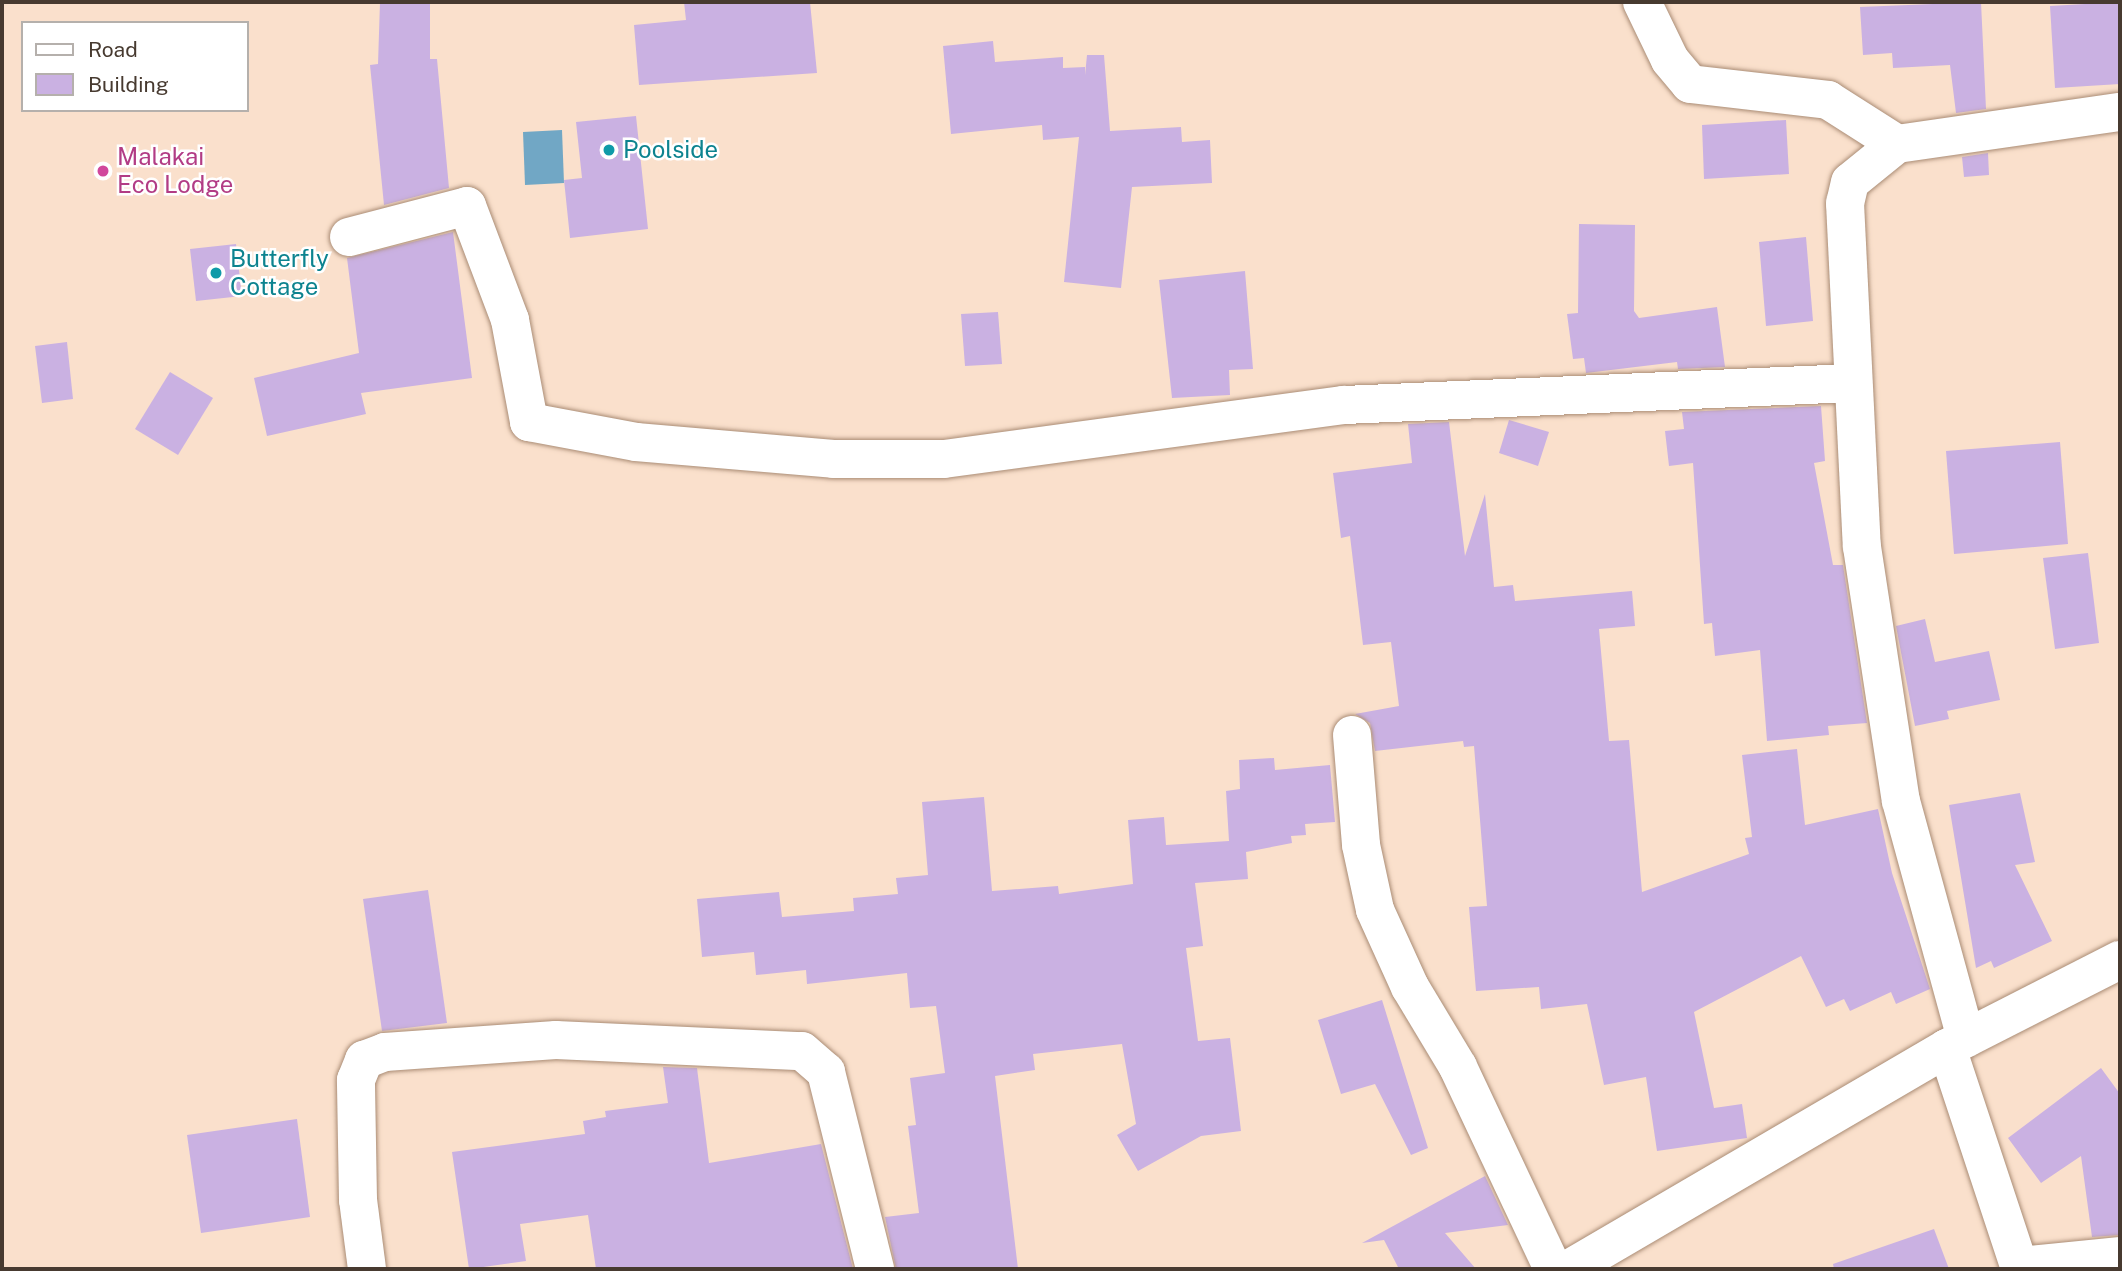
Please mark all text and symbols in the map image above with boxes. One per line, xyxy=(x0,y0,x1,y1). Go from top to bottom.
legend xyxy=(21,21,248,112)
text: Road xyxy=(88,37,138,62)
text: Building xyxy=(88,72,169,97)
place label: Poolside xyxy=(623,136,718,164)
marker: Poolside xyxy=(601,142,617,158)
place label: Malakai Eco Lodge xyxy=(117,143,233,199)
marker: Malakai Eco Lodge xyxy=(95,163,111,179)
place label: Butterfly Cottage xyxy=(230,245,329,301)
marker: Butterfly Cottage xyxy=(208,265,224,281)

